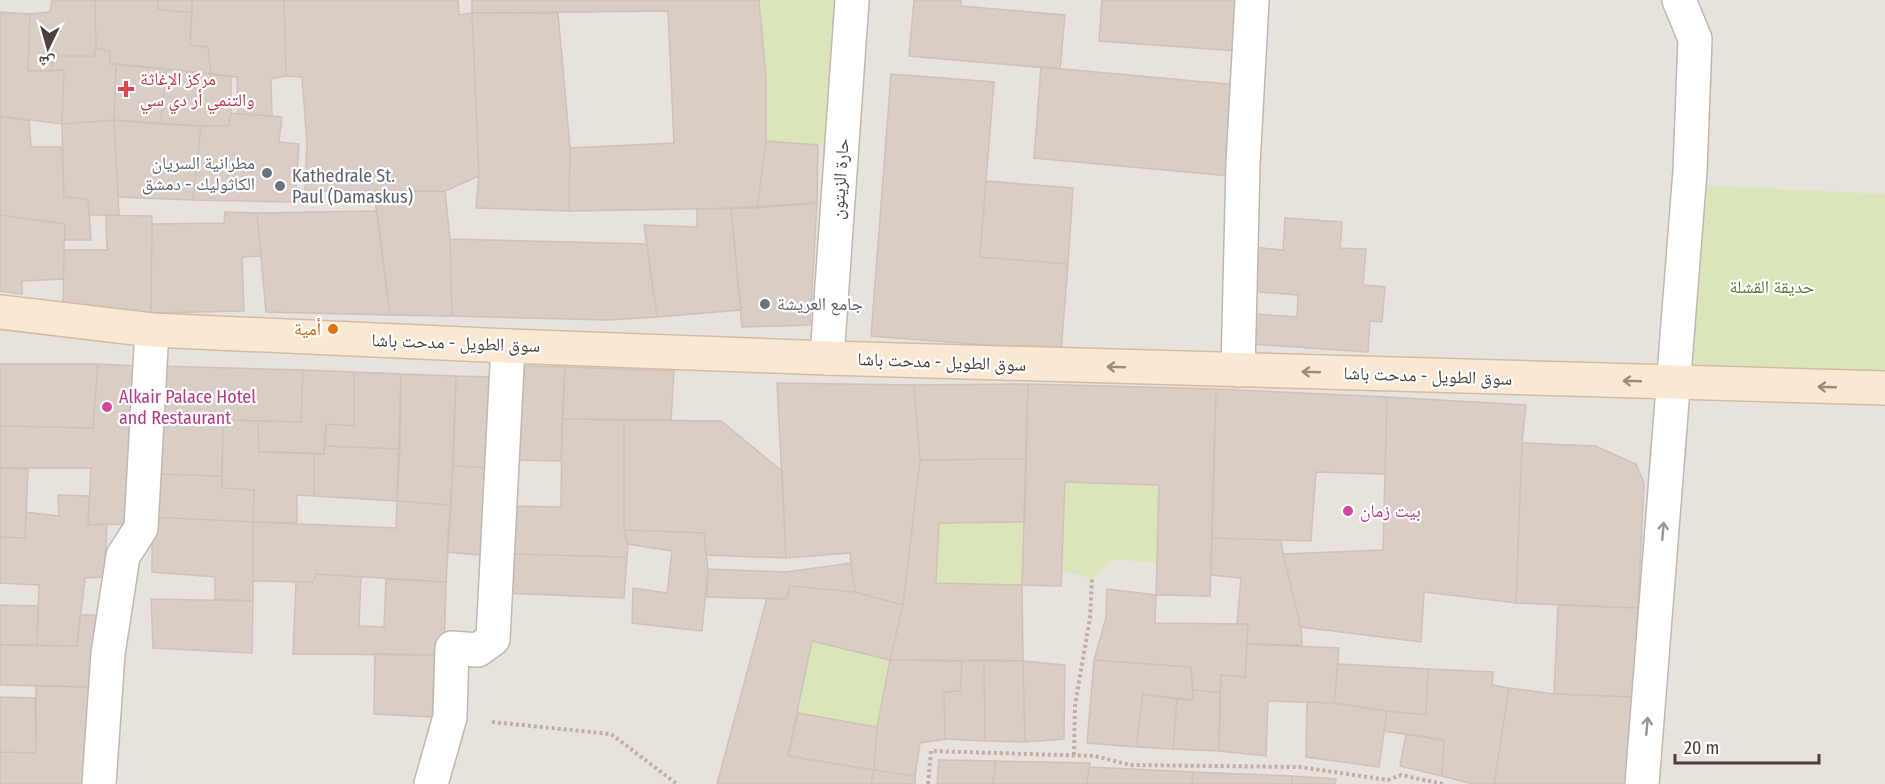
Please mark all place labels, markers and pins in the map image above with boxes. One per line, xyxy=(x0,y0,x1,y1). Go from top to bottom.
place label: مركز الإغاثة والتنمي أر دي سي xyxy=(140,68,255,115)
marker: مركز الإغاثة والتنمي أر دي سي xyxy=(117,80,135,98)
place label: مطرانية السريان الكاثوليك - دمشق xyxy=(142,152,255,195)
place label: Kathedrale St. Paul (Damaskus) xyxy=(292,165,413,208)
marker: مطرانية السريان الكاثوليك - دمشق xyxy=(260,166,274,180)
marker: Kathedrale St. Paul (Damaskus) xyxy=(273,179,287,193)
place label: جامع العريشة xyxy=(777,293,863,316)
marker: جامع العريشة xyxy=(758,297,772,311)
place label: أمية xyxy=(294,318,321,340)
marker: أمية xyxy=(326,322,340,336)
place label: Alkair Palace Hotel and Restaurant xyxy=(119,386,256,429)
marker: Alkair Palace Hotel and Restaurant xyxy=(100,400,114,414)
place label: بيت زمان xyxy=(1360,500,1421,522)
marker: بيت زمان xyxy=(1341,504,1355,518)

